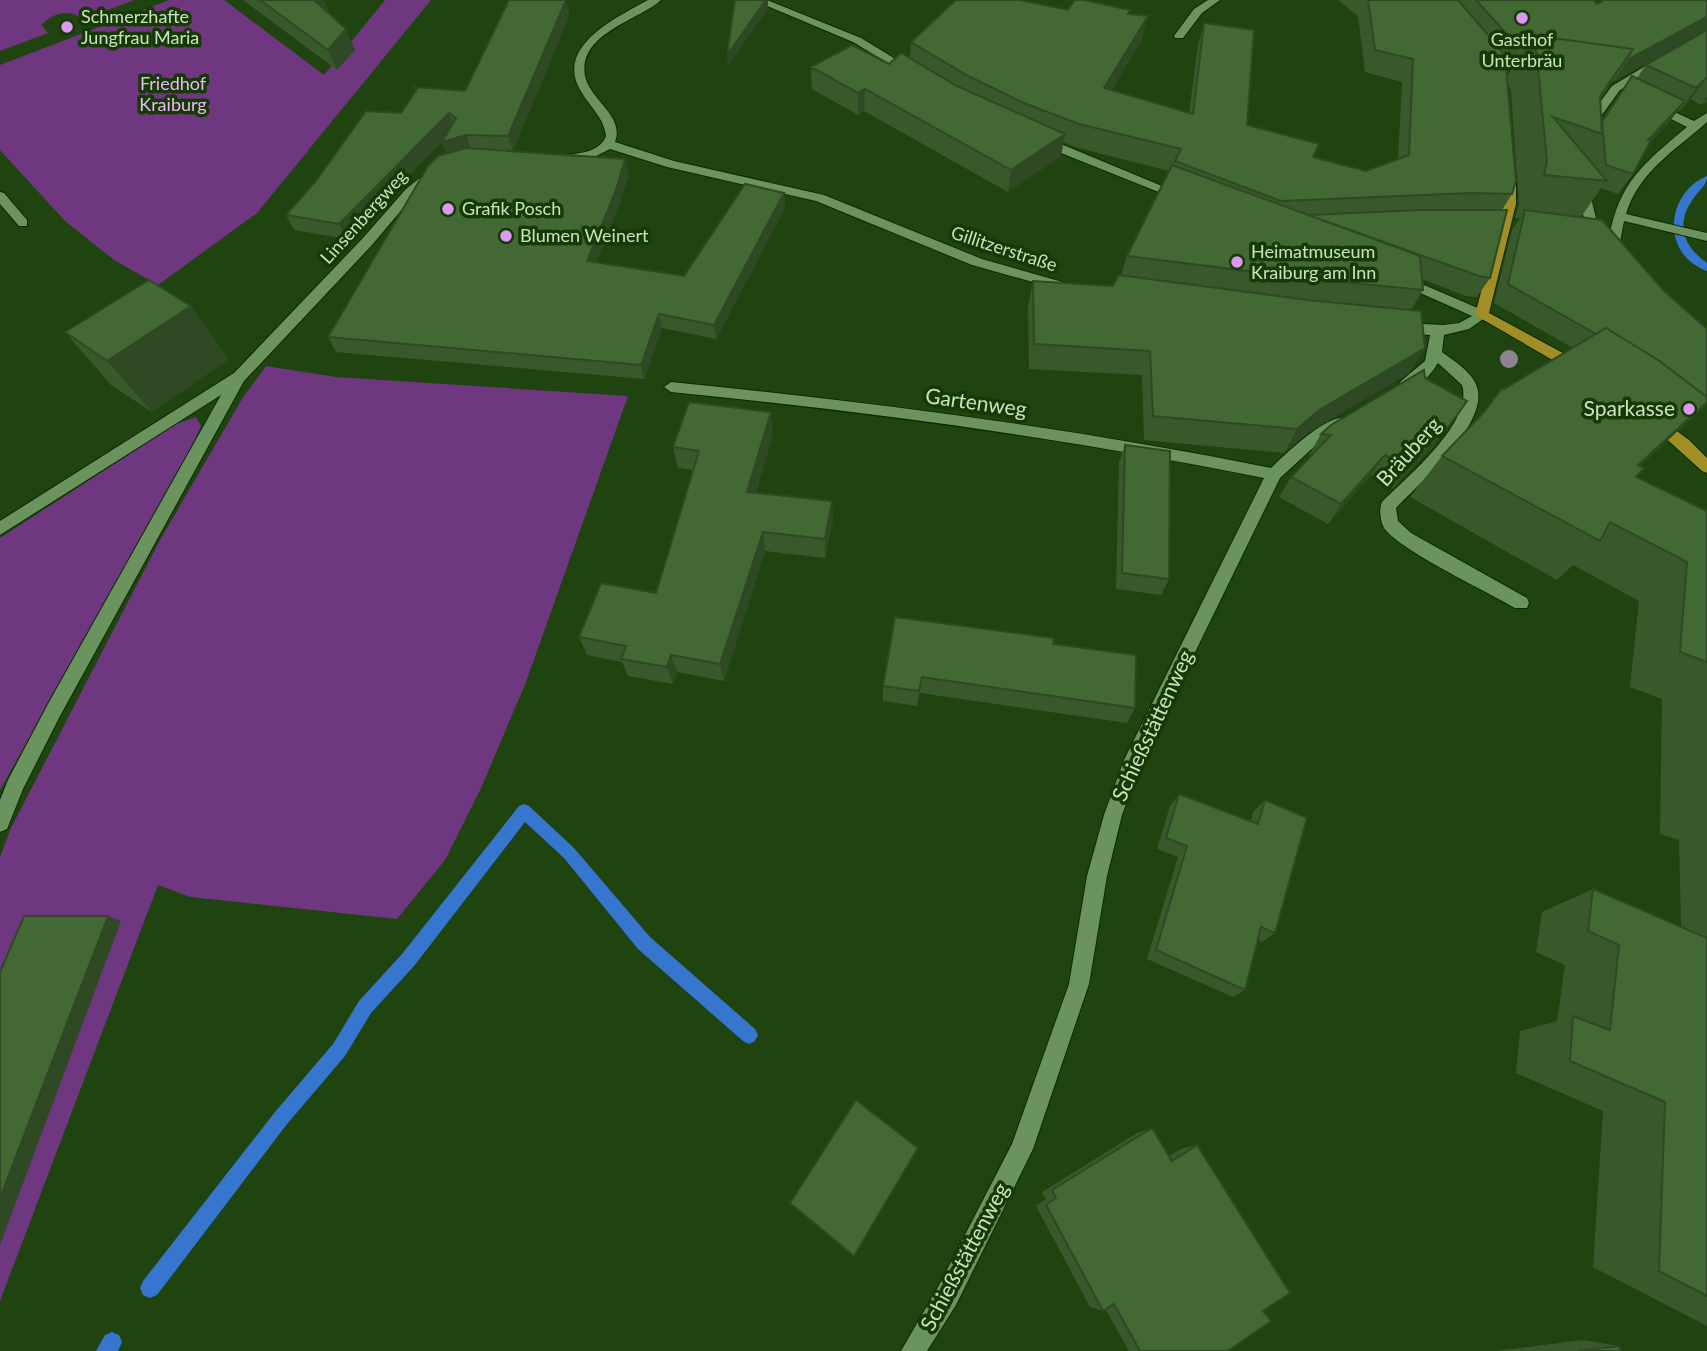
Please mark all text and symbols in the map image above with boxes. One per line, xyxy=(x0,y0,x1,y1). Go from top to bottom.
place label: Schmerzhafte Jungfrau Maria xyxy=(81,5,199,48)
marker: Gasthof Unterbräu xyxy=(1514,10,1530,26)
marker: Schmerzhafte Jungfrau Maria xyxy=(59,19,75,35)
place label: Gasthof Unterbräu xyxy=(1482,28,1562,71)
park label: Friedhof Kraiburg xyxy=(139,72,207,115)
street label: Linsenbergweg xyxy=(315,165,411,268)
place label: Grafik Posch xyxy=(462,197,561,219)
marker: Grafik Posch xyxy=(440,201,456,217)
street label: Gillitzerstraße xyxy=(949,221,1060,276)
place label: Blumen Weinert xyxy=(520,224,649,246)
marker: Blumen Weinert xyxy=(498,228,514,244)
place label: Heimatmuseum Kraiburg am Inn xyxy=(1251,240,1376,283)
marker: Heimatmuseum Kraiburg am Inn xyxy=(1229,254,1245,270)
street label: Gartenweg xyxy=(924,382,1028,421)
place label: Sparkasse xyxy=(1584,395,1675,420)
marker: Sparkasse xyxy=(1681,401,1697,417)
street label: Bräuberg xyxy=(1370,411,1445,491)
street label: Schießstättenweg xyxy=(1106,646,1198,805)
street label: Schießstättenweg xyxy=(914,1178,1013,1334)

